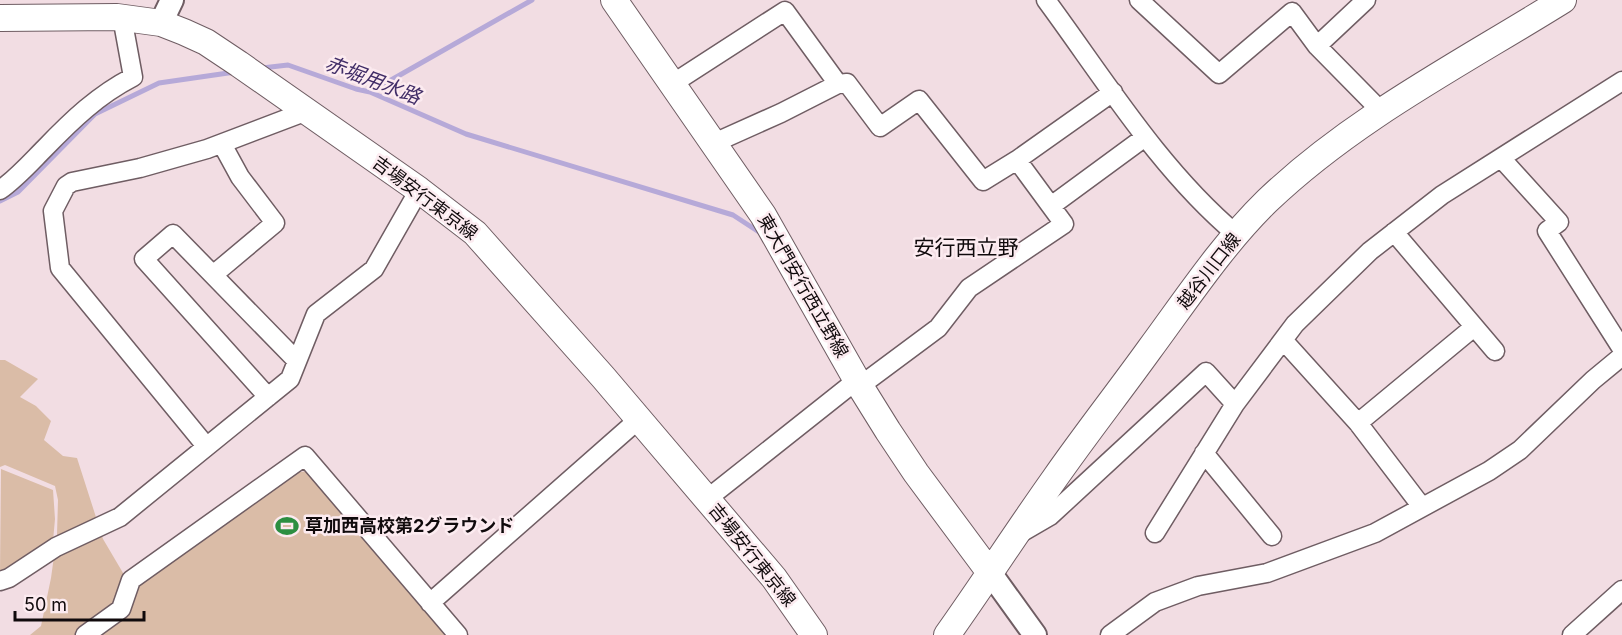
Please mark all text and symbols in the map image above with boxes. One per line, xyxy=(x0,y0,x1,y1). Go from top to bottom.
water label: 赤堀用水路 xyxy=(322,51,426,110)
street label: 吉場安行東京線 xyxy=(369,151,482,244)
street label: 東大門安行西立野線 xyxy=(754,210,853,361)
street label: 越谷川口線 xyxy=(1173,229,1245,313)
district label: 安行西立野 xyxy=(914,235,1019,260)
street label: 吉場安行東京線 xyxy=(705,499,800,610)
sports icon: 草加西高校第2グラウンド xyxy=(274,513,300,539)
place label: 草加西高校第2グラウンド xyxy=(305,515,514,536)
scale bar xyxy=(15,584,144,622)
text: 50 m xyxy=(24,594,67,615)

